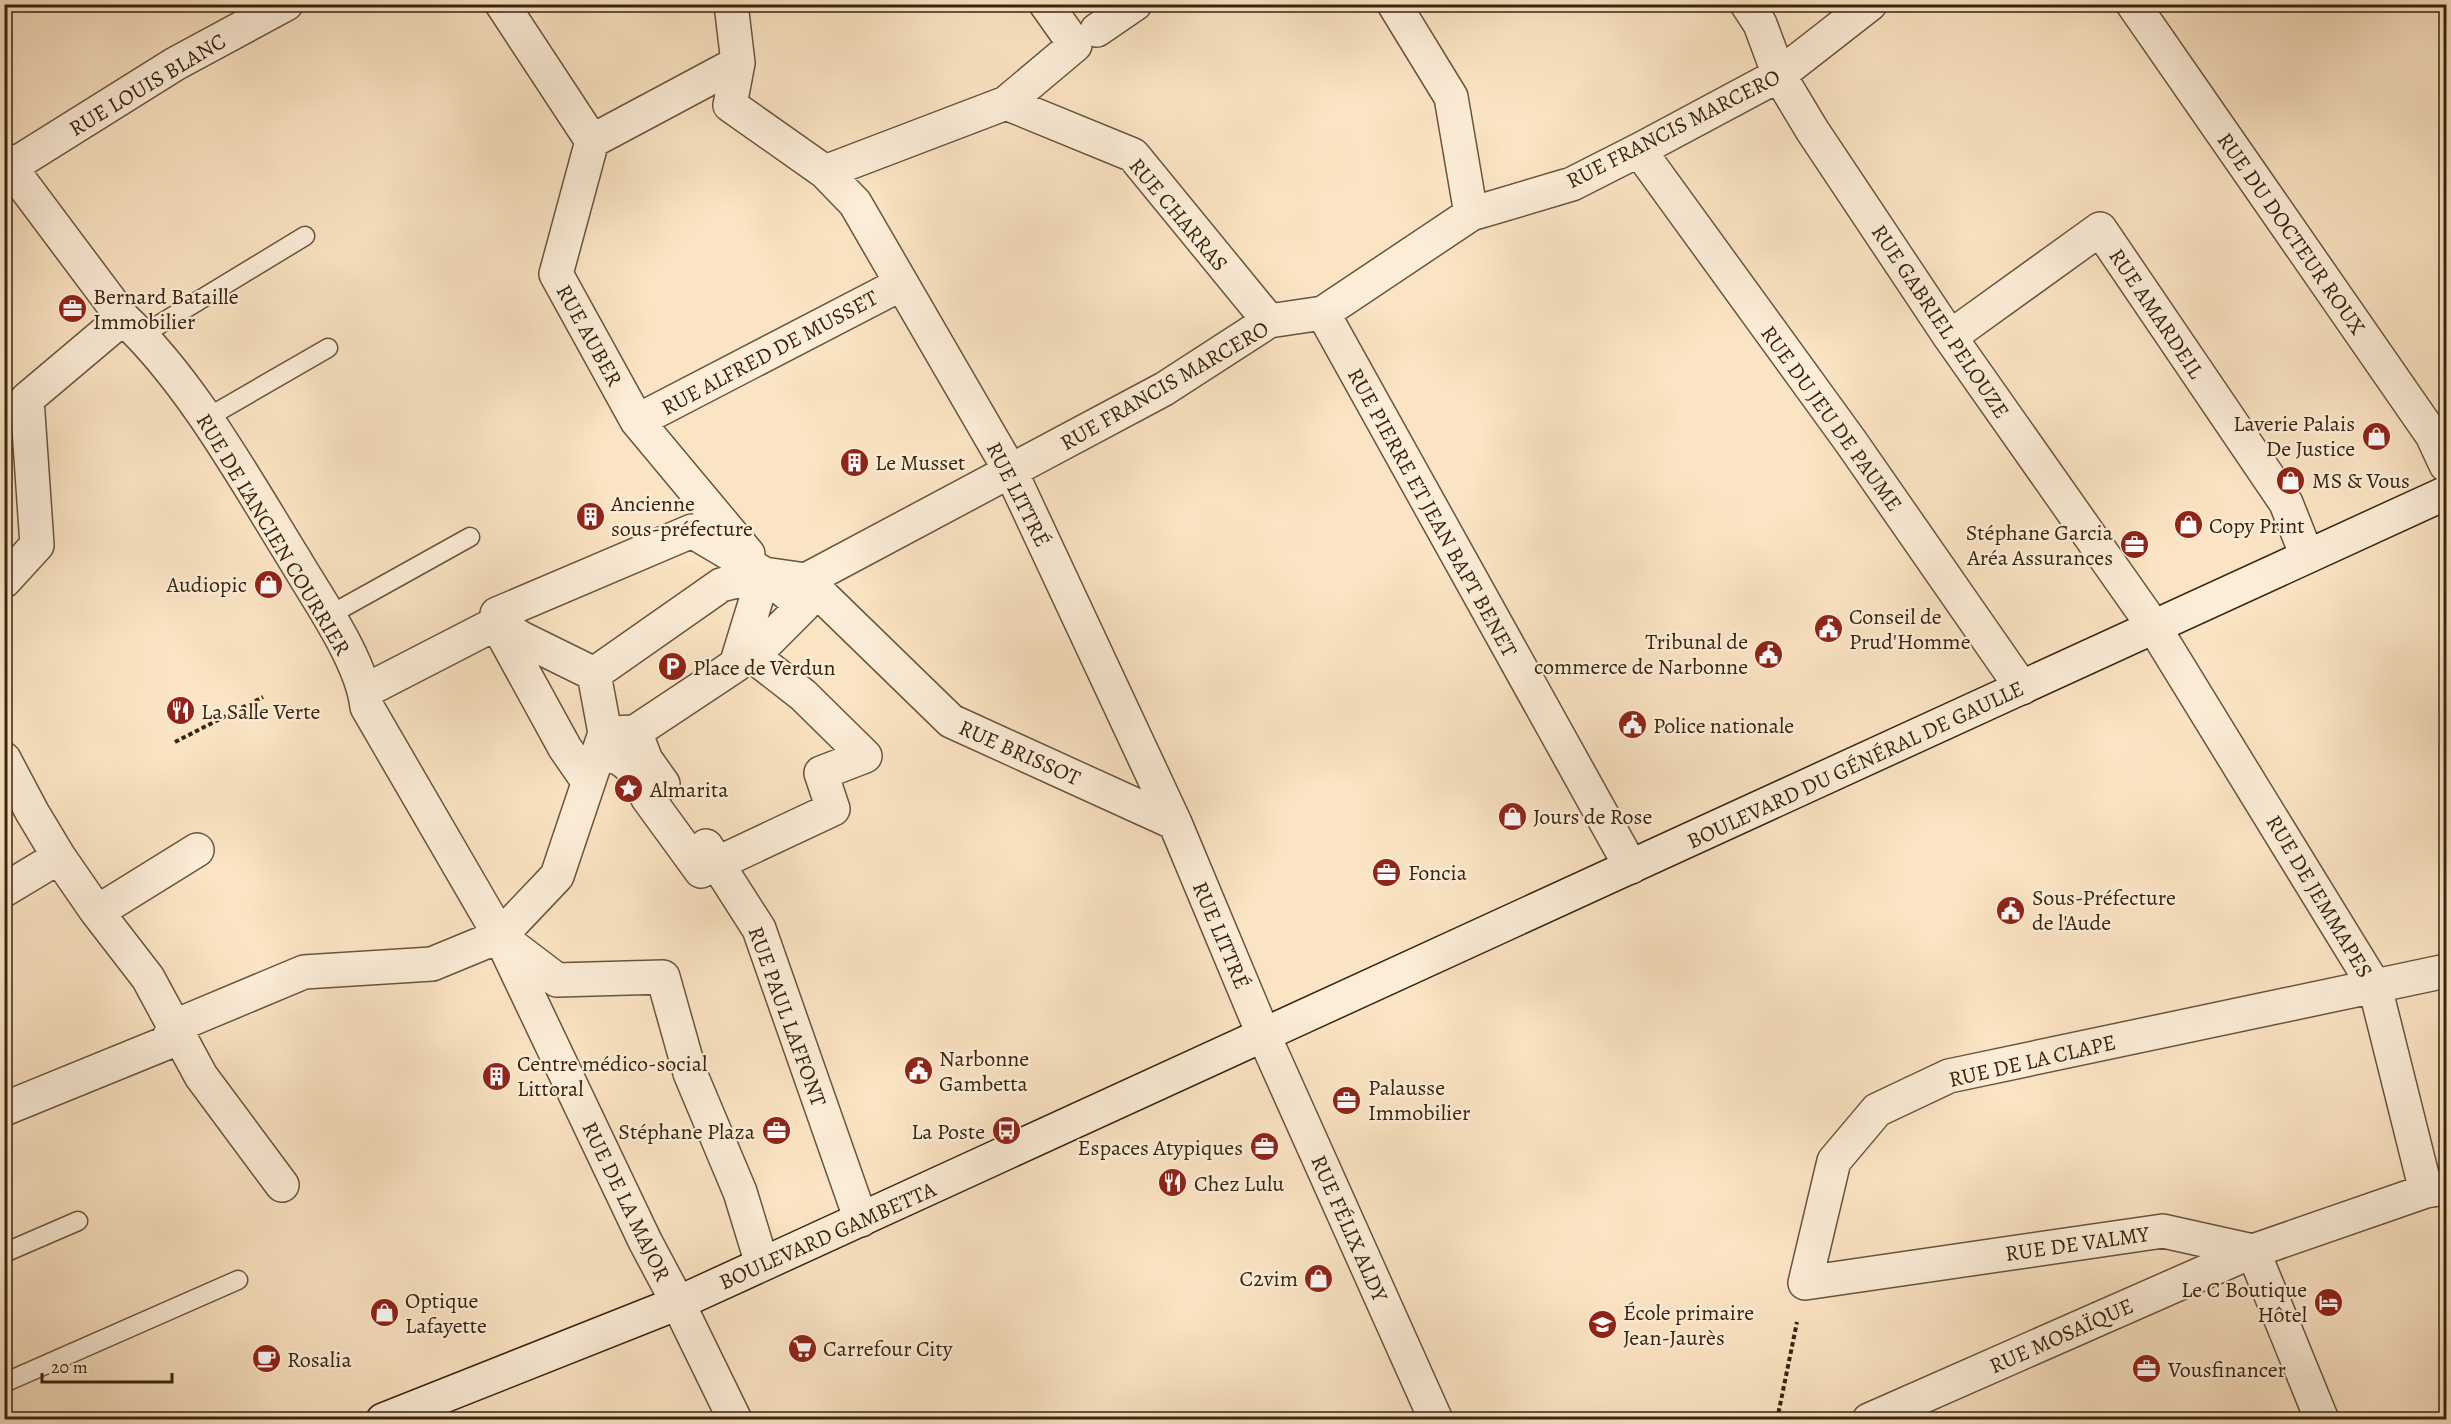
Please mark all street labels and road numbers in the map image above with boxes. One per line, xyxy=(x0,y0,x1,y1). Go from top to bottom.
street label: RUE LOUIS BLANC xyxy=(64,26,232,144)
street label: RUE FRANCIS MARCERO xyxy=(1561,62,1786,196)
street label: RUE DU DOCTEUR ROUX xyxy=(2210,127,2373,341)
street label: RUE CHARRAS xyxy=(1122,151,1235,278)
street label: RUE GABRIEL PELOUZE xyxy=(1864,219,2016,424)
street label: RUE AMARDEIL xyxy=(2102,243,2211,385)
street label: RUE AUBER xyxy=(549,279,630,392)
street label: RUE ALFRED DE MUSSET xyxy=(656,283,883,423)
street label: RUE FRANCIS MARCERO xyxy=(1055,314,1274,458)
street label: RUE DU JEU DE PAUME xyxy=(1753,320,1909,518)
street label: RUE PIERRE ET JEAN BAPT BENET xyxy=(1340,362,1524,663)
street label: RUE DE L'ANCIEN COURRIER xyxy=(189,408,358,662)
street label: RUE LITTRÉ xyxy=(979,437,1057,552)
street label: BOULEVARD DU GÉNÉRAL DE GAULLE xyxy=(1682,673,2029,856)
street label: RUE BRISSOT xyxy=(954,713,1085,793)
street label: RUE DE JEMMAPES xyxy=(2259,810,2380,984)
street label: RUE LITTRÉ xyxy=(1185,877,1257,994)
street label: RUE PAUL LAFFONT xyxy=(741,922,834,1111)
street label: RUE DE LA CLAPE xyxy=(1946,1027,2119,1095)
street label: RUE DE LA MAJOR xyxy=(574,1117,678,1287)
street label: RUE FÉLIX ALDY xyxy=(1303,1150,1395,1307)
street label: BOULEVARD GAMBETTA xyxy=(714,1174,942,1297)
street label: RUE DE VALMY xyxy=(2003,1219,2152,1269)
street label: RUE MOSAÏQUE xyxy=(1985,1291,2138,1381)

